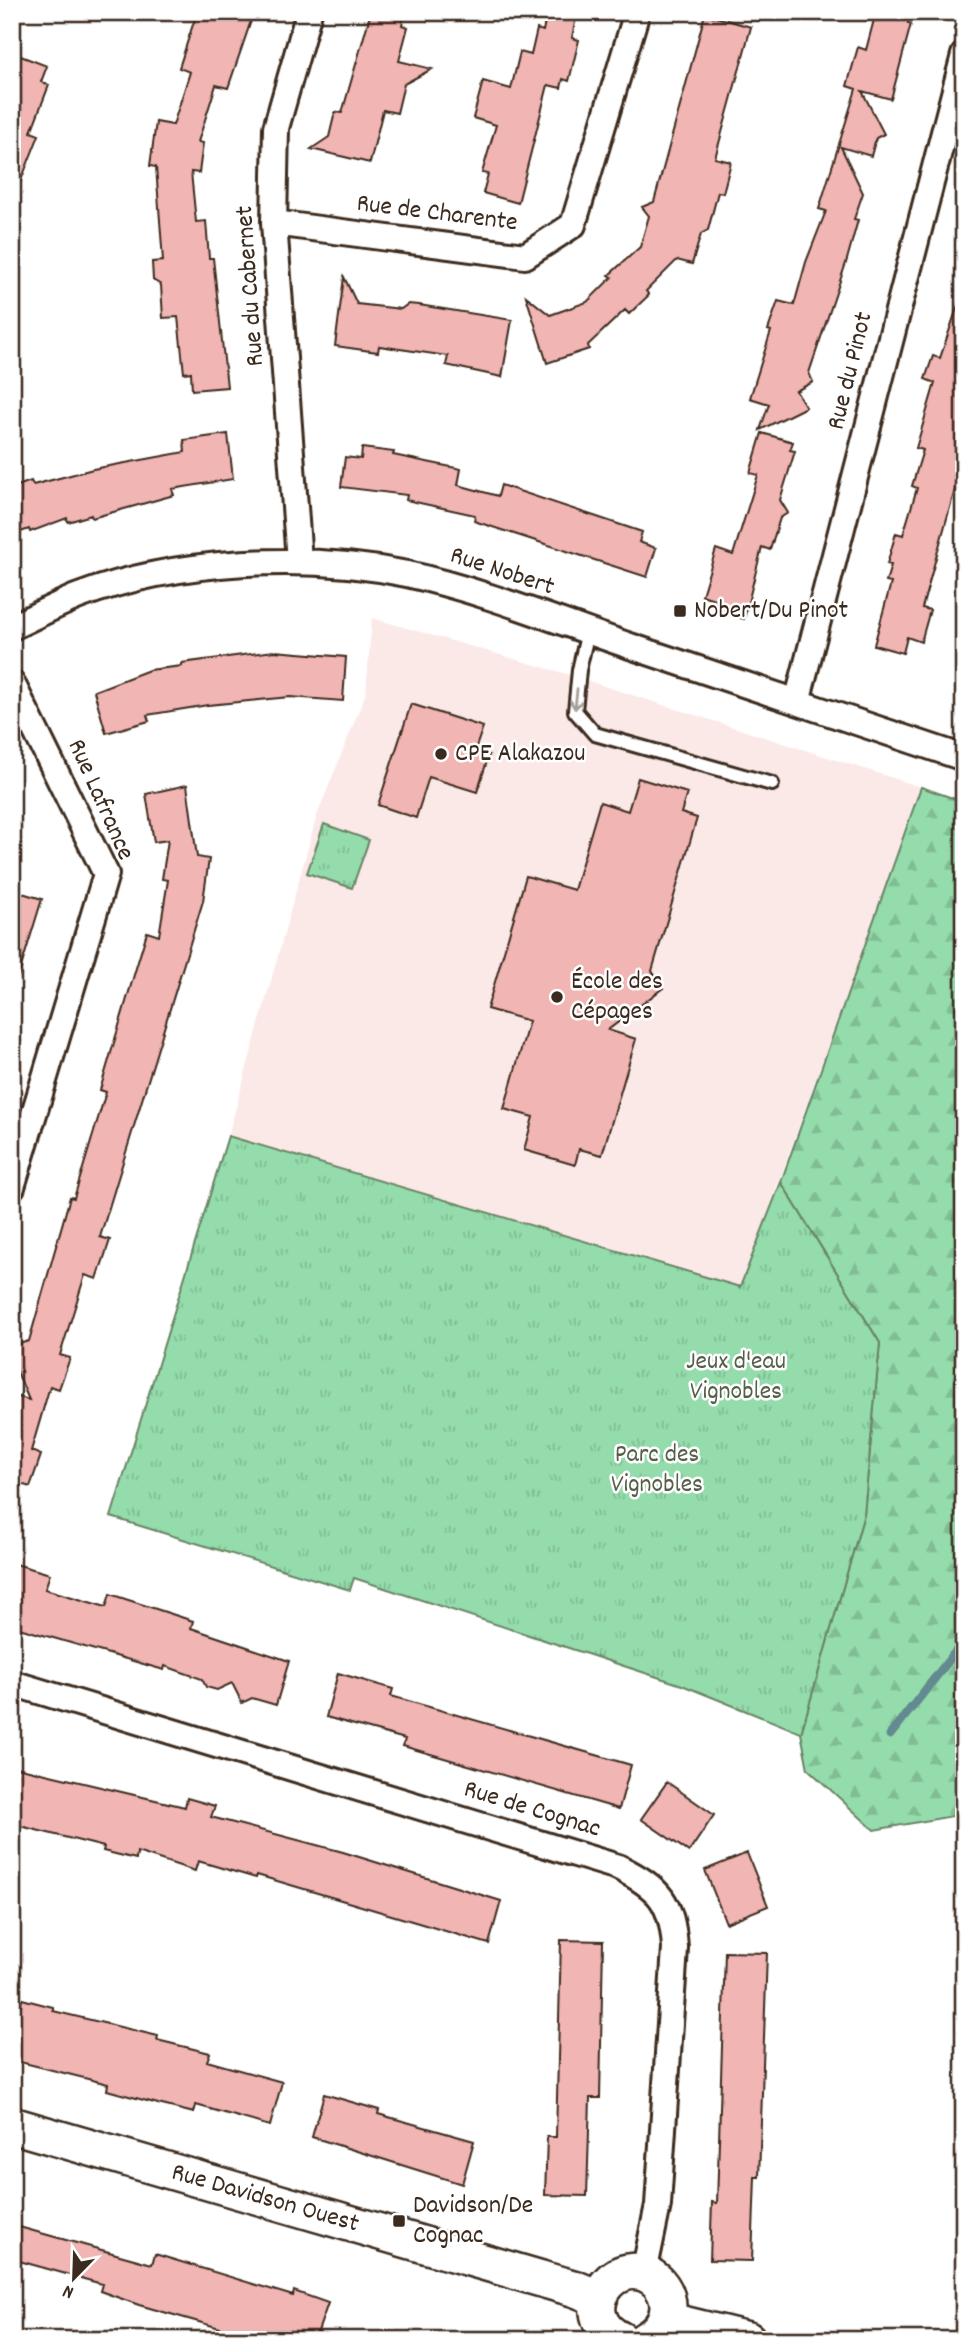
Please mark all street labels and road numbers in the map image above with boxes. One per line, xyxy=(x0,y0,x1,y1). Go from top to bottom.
street label: Rue de Charente xyxy=(354,186,520,242)
street label: Rue du Cabernet xyxy=(227,204,275,368)
street label: Rue du Pinot xyxy=(818,308,884,434)
street label: Rue Nobert xyxy=(445,538,559,606)
street label: Rue Lafrance xyxy=(57,734,143,866)
street label: Rue de Cognac xyxy=(459,1772,605,1848)
street label: Rue Davidson Ouest xyxy=(167,2155,363,2244)

